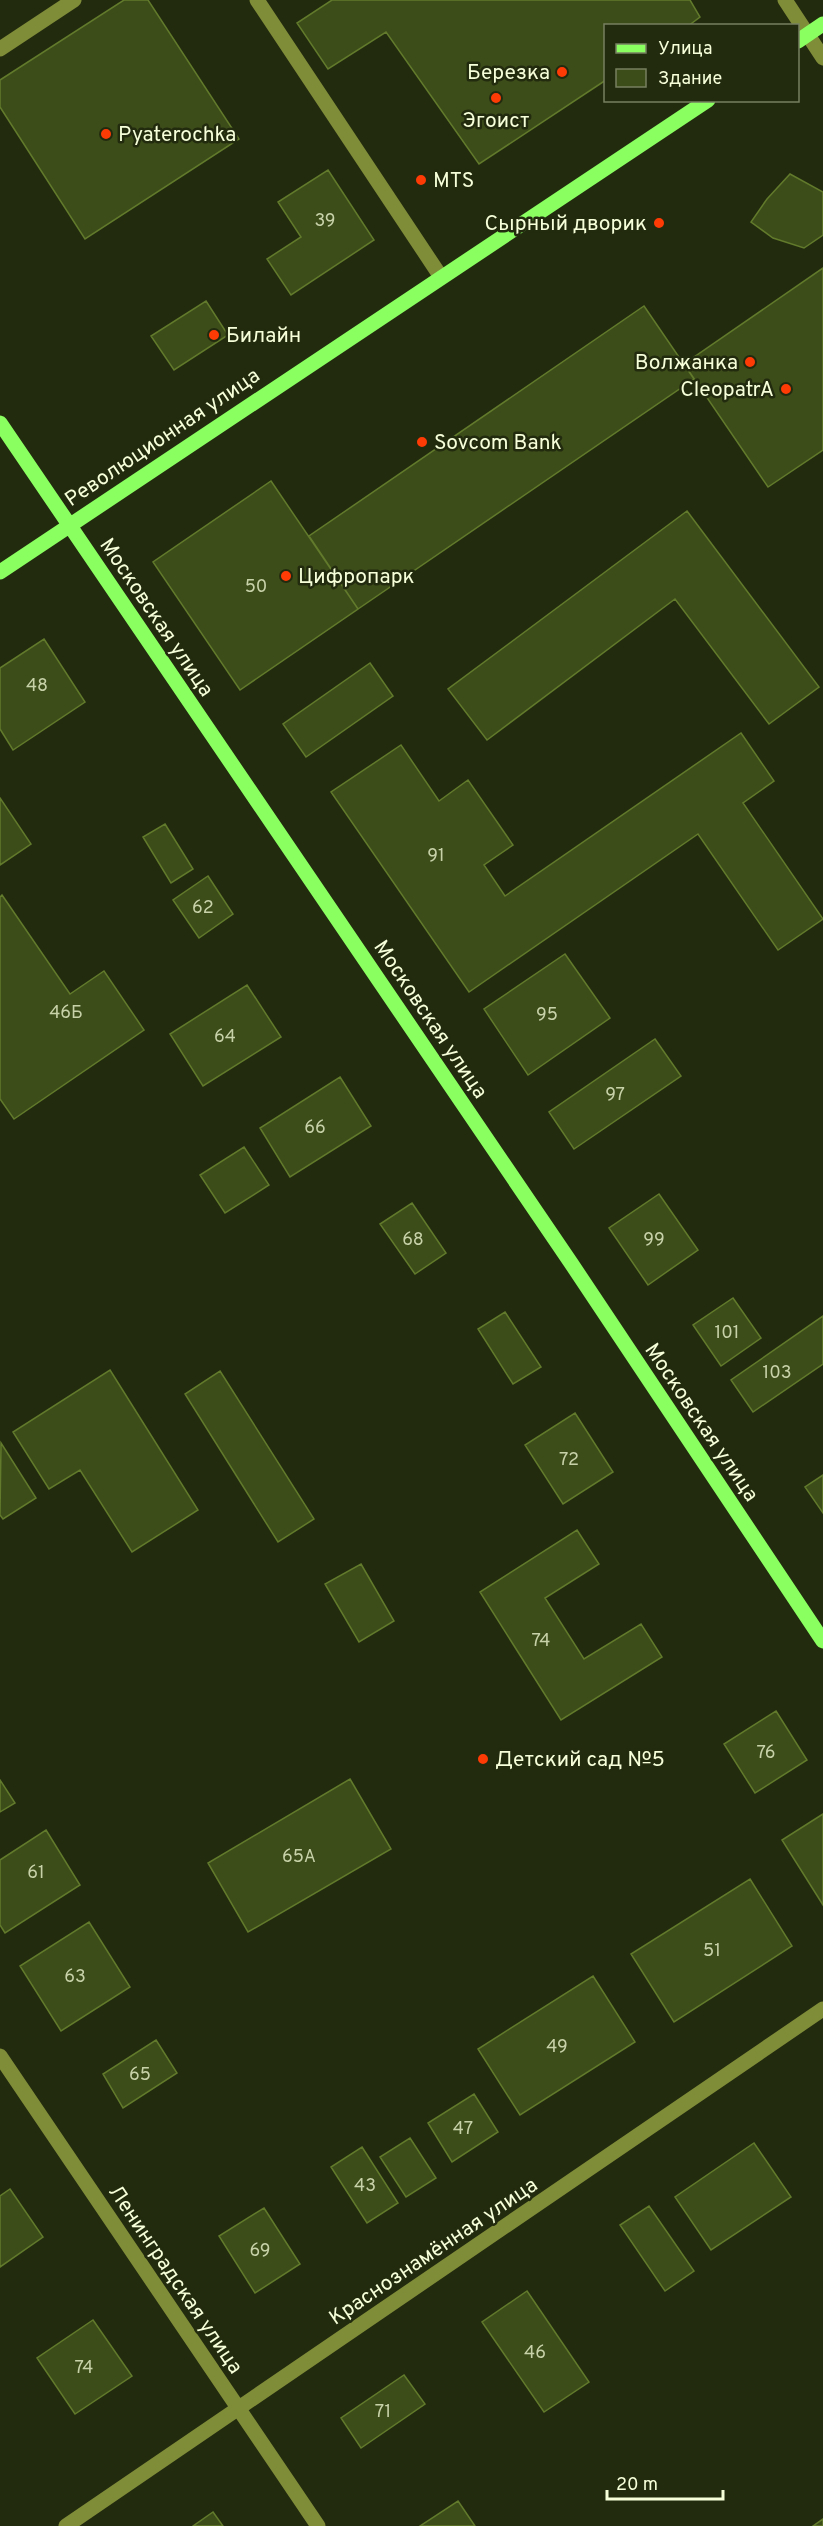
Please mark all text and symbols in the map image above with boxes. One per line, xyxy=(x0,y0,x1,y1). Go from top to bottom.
legend xyxy=(604,24,799,102)
text: Улица xyxy=(658,38,712,61)
place label: Березка xyxy=(467,60,550,87)
marker: Березка xyxy=(555,65,569,79)
text: Здание xyxy=(658,68,722,91)
marker: Эгоист xyxy=(489,91,503,105)
place label: Эгоист xyxy=(463,108,529,135)
place label: Pyaterochka xyxy=(118,122,236,149)
marker: Pyaterochka xyxy=(99,127,113,141)
place label: MTS xyxy=(433,168,474,195)
marker: MTS xyxy=(414,173,428,187)
house number: 39 xyxy=(314,210,336,233)
place label: Сырный дворик xyxy=(485,211,647,238)
marker: Сырный дворик xyxy=(652,216,666,230)
place label: Билайн xyxy=(226,323,301,350)
marker: Билайн xyxy=(207,328,221,342)
place label: Волжанка xyxy=(635,350,738,377)
marker: Волжанка xyxy=(743,355,757,369)
street label: Революционная улица xyxy=(60,363,266,514)
place label: CleopatrA xyxy=(680,377,774,404)
marker: CleopatrA xyxy=(779,382,793,396)
place label: Sovcom Bank xyxy=(434,430,562,457)
marker: Sovcom Bank xyxy=(415,435,429,449)
street label: Московская улица xyxy=(93,533,219,702)
place label: Цифропарк xyxy=(298,564,415,591)
marker: Цифропарк xyxy=(279,569,293,583)
house number: 50 xyxy=(245,576,267,599)
house number: 48 xyxy=(26,675,48,698)
house number: 91 xyxy=(427,845,445,868)
house number: 62 xyxy=(192,897,214,920)
street label: Московская улица xyxy=(367,935,493,1104)
house number: 46Б xyxy=(49,1002,83,1025)
house number: 95 xyxy=(536,1004,558,1027)
house number: 64 xyxy=(214,1026,236,1049)
house number: 97 xyxy=(605,1084,625,1107)
house number: 66 xyxy=(304,1117,326,1140)
house number: 68 xyxy=(402,1229,424,1252)
house number: 99 xyxy=(643,1229,665,1252)
house number: 101 xyxy=(715,1322,739,1345)
street label: Московская улица xyxy=(638,1338,764,1507)
house number: 103 xyxy=(762,1362,792,1385)
house number: 72 xyxy=(559,1449,579,1472)
house number: 74 xyxy=(532,1630,550,1653)
house number: 76 xyxy=(756,1742,776,1765)
place label: Детский сад №5 xyxy=(495,1747,665,1774)
marker: Детский сад №5 xyxy=(476,1752,490,1766)
house number: 65А xyxy=(282,1846,316,1869)
house number: 61 xyxy=(27,1862,45,1885)
house number: 51 xyxy=(703,1940,721,1963)
house number: 63 xyxy=(64,1966,86,1989)
house number: 49 xyxy=(546,2036,568,2059)
house number: 65 xyxy=(129,2064,151,2087)
house number: 47 xyxy=(453,2118,473,2141)
street label: Краснознамённая улица xyxy=(324,2172,543,2332)
house number: 43 xyxy=(354,2175,376,2198)
street label: Ленинградская улица xyxy=(101,2180,248,2380)
house number: 69 xyxy=(250,2240,270,2263)
house number: 46 xyxy=(524,2342,546,2365)
house number: 74 xyxy=(75,2357,93,2380)
house number: 71 xyxy=(375,2401,391,2424)
scale bar xyxy=(607,2463,722,2501)
text: 20 m xyxy=(616,2474,658,2497)

